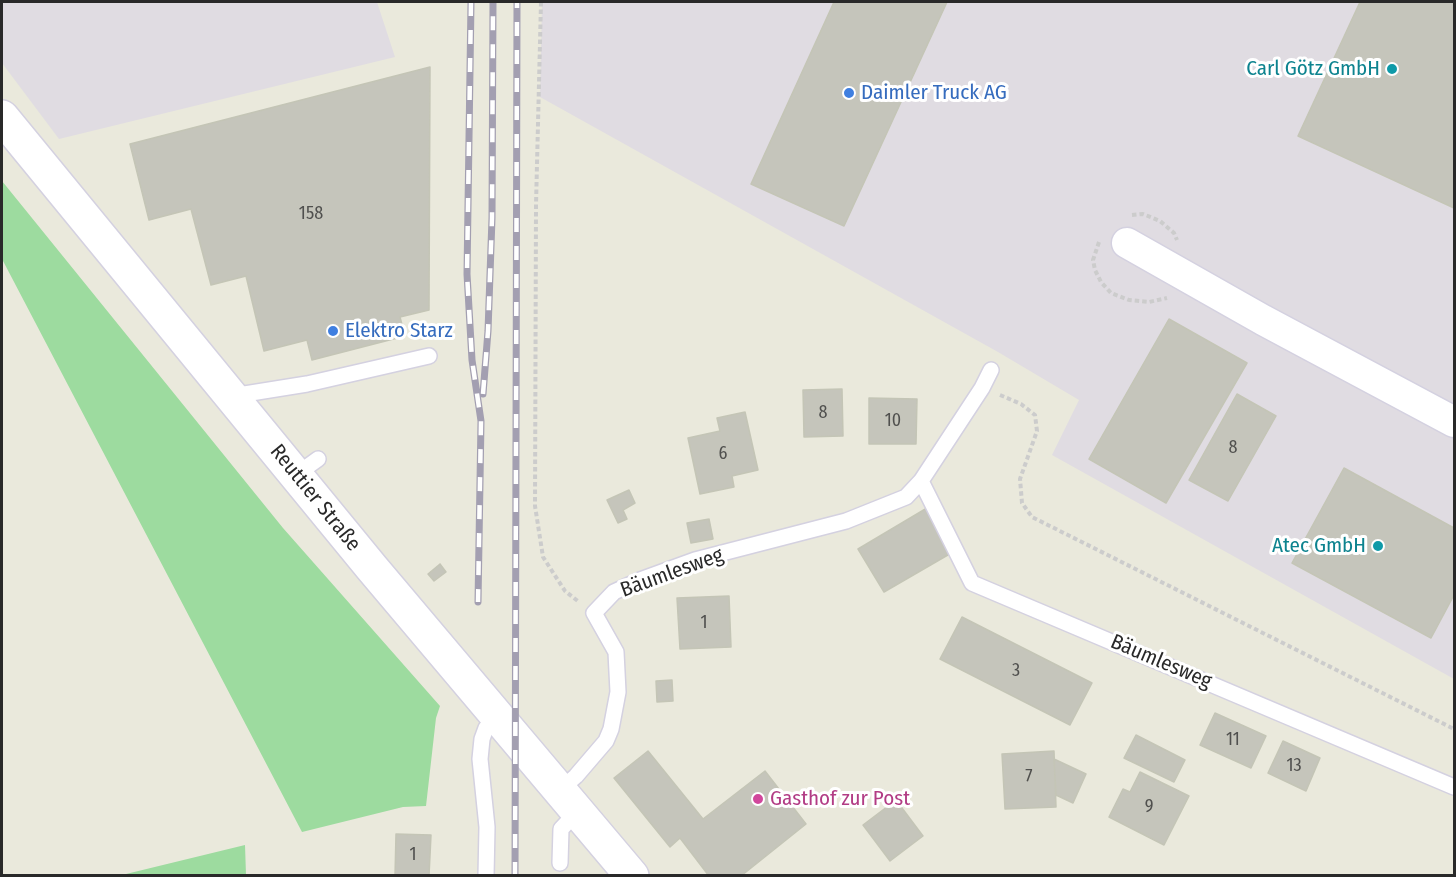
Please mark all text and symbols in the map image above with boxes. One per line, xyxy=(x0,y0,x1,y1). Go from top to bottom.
place label: Carl Götz GmbH xyxy=(1246,56,1380,82)
marker: Carl Götz GmbH xyxy=(1385,62,1399,76)
place label: Daimler Truck AG xyxy=(861,80,1007,106)
marker: Daimler Truck AG xyxy=(842,86,856,100)
house number: 158 xyxy=(299,203,323,225)
place label: Elektro Starz xyxy=(345,318,453,344)
marker: Elektro Starz xyxy=(326,324,340,338)
house number: 8 xyxy=(819,402,827,424)
house number: 10 xyxy=(885,410,901,432)
house number: 8 xyxy=(1229,437,1237,459)
street label: Reuttier Straße xyxy=(264,440,366,556)
house number: 6 xyxy=(719,443,727,465)
place label: Atec GmbH xyxy=(1272,533,1366,559)
marker: Atec GmbH xyxy=(1371,539,1385,553)
street label: Bäumlesweg xyxy=(617,543,727,603)
house number: 1 xyxy=(700,612,708,634)
street label: Bäumlesweg xyxy=(1107,629,1215,695)
house number: 3 xyxy=(1012,660,1020,682)
house number: 11 xyxy=(1226,729,1240,751)
house number: 13 xyxy=(1286,755,1302,777)
house number: 7 xyxy=(1025,766,1033,788)
place label: Gasthof zur Post xyxy=(770,786,910,812)
marker: Gasthof zur Post xyxy=(751,792,765,806)
house number: 9 xyxy=(1145,796,1153,818)
house number: 1 xyxy=(409,844,417,866)

